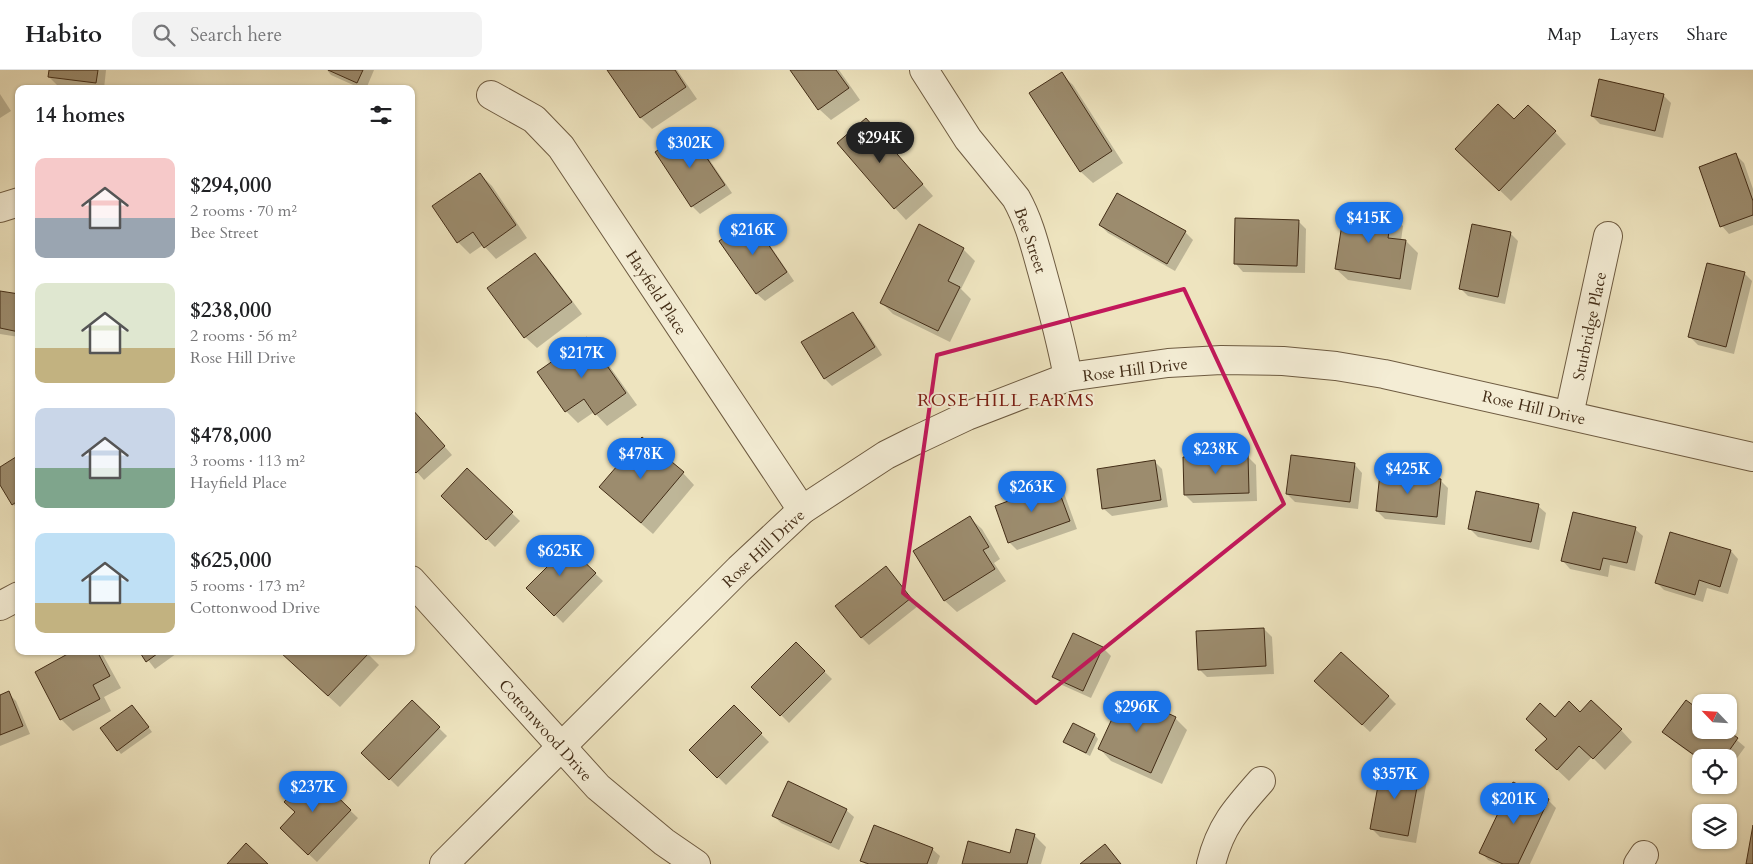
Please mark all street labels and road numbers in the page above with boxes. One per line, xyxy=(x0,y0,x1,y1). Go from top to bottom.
street label: Bee Street xyxy=(1009,205,1052,276)
street label: Hayfield Place xyxy=(621,246,692,339)
street label: Sturbridge Place xyxy=(1568,270,1612,383)
street label: Rose Hill Drive xyxy=(1081,353,1189,387)
street label: Rose Hill Drive xyxy=(1480,385,1588,431)
street label: Rose Hill Drive xyxy=(718,505,810,593)
street label: Cottonwood Drive xyxy=(493,675,597,786)

